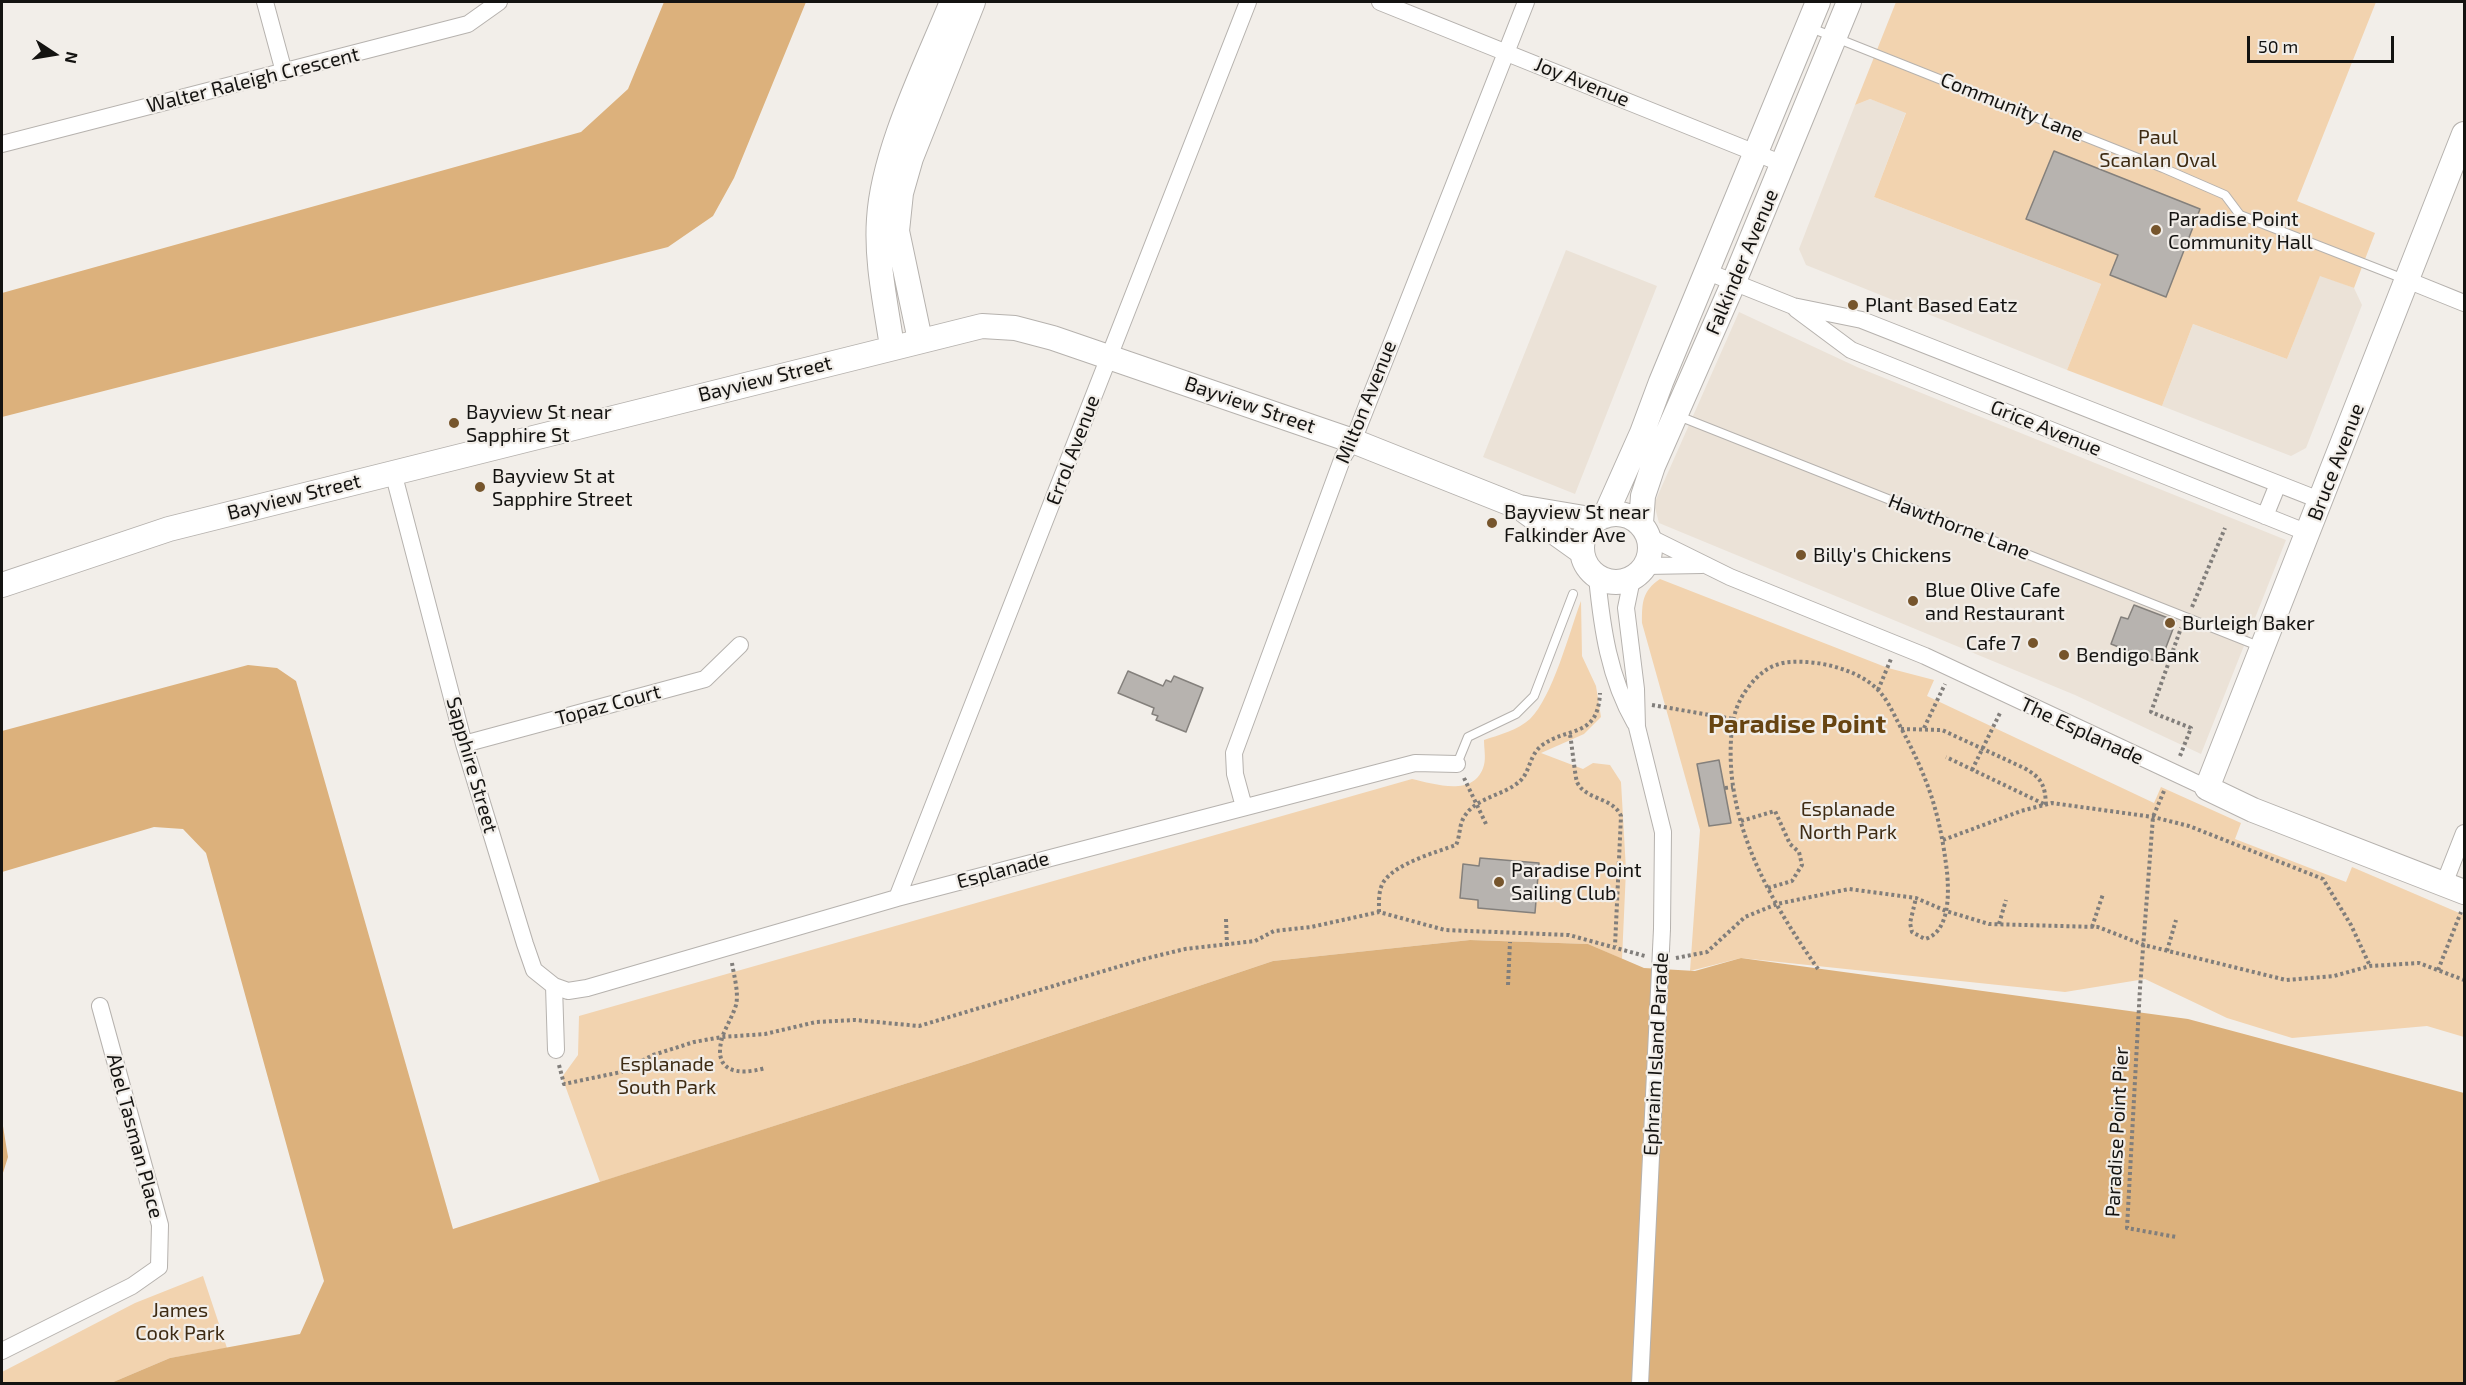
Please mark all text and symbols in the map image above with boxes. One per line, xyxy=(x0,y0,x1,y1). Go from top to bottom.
north arrow xyxy=(24,24,84,84)
scale bar xyxy=(2250,24,2397,62)
text: 50 m xyxy=(2258,35,2298,57)
street label: Walter Raleigh Crescent xyxy=(144,42,362,118)
text: N xyxy=(62,50,83,65)
street label: Joy Avenue xyxy=(1531,52,1633,112)
street label: Community Lane xyxy=(1937,67,2087,147)
park label: Paul Scanlan Oval xyxy=(2099,125,2217,172)
street label: Falkinder Avenue xyxy=(1701,186,1783,338)
place label: Paradise Point Community Hall xyxy=(2168,207,2313,254)
marker: Paradise Point Community Hall xyxy=(2149,223,2163,237)
place label: Plant Based Eatz xyxy=(1865,293,2018,317)
marker: Plant Based Eatz xyxy=(1846,298,1860,312)
street label: Milton Avenue xyxy=(1330,337,1402,467)
street label: Bayview Street xyxy=(696,351,834,407)
street label: Bayview Street xyxy=(1181,371,1319,439)
street label: Errol Avenue xyxy=(1041,392,1105,508)
street label: Grice Avenue xyxy=(1987,395,2105,461)
place label: Bayview St near Sapphire St xyxy=(466,400,612,447)
street label: Bruce Avenue xyxy=(2303,400,2369,524)
marker: Bayview St near Sapphire St xyxy=(447,416,461,430)
place label: Bayview St at Sapphire Street xyxy=(492,464,633,511)
street label: Bayview Street xyxy=(225,469,363,525)
marker: Bayview St at Sapphire Street xyxy=(473,480,487,494)
street label: Hawthorne Lane xyxy=(1885,489,2033,565)
place label: Bayview St near Falkinder Ave xyxy=(1504,500,1650,547)
marker: Bayview St near Falkinder Ave xyxy=(1485,516,1499,530)
place label: Billy's Chickens xyxy=(1813,543,1951,567)
marker: Billy's Chickens xyxy=(1794,548,1808,562)
place label: Blue Olive Cafe and Restaurant xyxy=(1925,578,2065,625)
marker: Blue Olive Cafe and Restaurant xyxy=(1906,594,1920,608)
place label: Burleigh Baker xyxy=(2182,611,2315,635)
marker: Burleigh Baker xyxy=(2163,616,2177,630)
place label: Cafe 7 xyxy=(1966,631,2021,655)
marker: Cafe 7 xyxy=(2026,636,2040,650)
place label: Bendigo Bank xyxy=(2076,643,2199,667)
marker: Bendigo Bank xyxy=(2057,648,2071,662)
street label: Topaz Court xyxy=(553,679,663,731)
street label: The Esplanade xyxy=(2017,692,2147,770)
street label: Sapphire Street xyxy=(441,694,503,836)
district label: Paradise Point xyxy=(1708,708,1886,740)
park label: Esplanade North Park xyxy=(1799,797,1897,844)
street label: Esplanade xyxy=(954,846,1052,894)
place label: Paradise Point Sailing Club xyxy=(1511,858,1642,905)
marker: Paradise Point Sailing Club xyxy=(1492,875,1506,889)
street label: Ephraim Island Parade xyxy=(1639,951,1673,1157)
street label: Paradise Point Pier xyxy=(2101,1046,2133,1218)
street label: Abel Tasman Place xyxy=(101,1051,169,1221)
park label: Esplanade South Park xyxy=(618,1052,716,1099)
park label: James Cook Park xyxy=(135,1298,225,1345)

